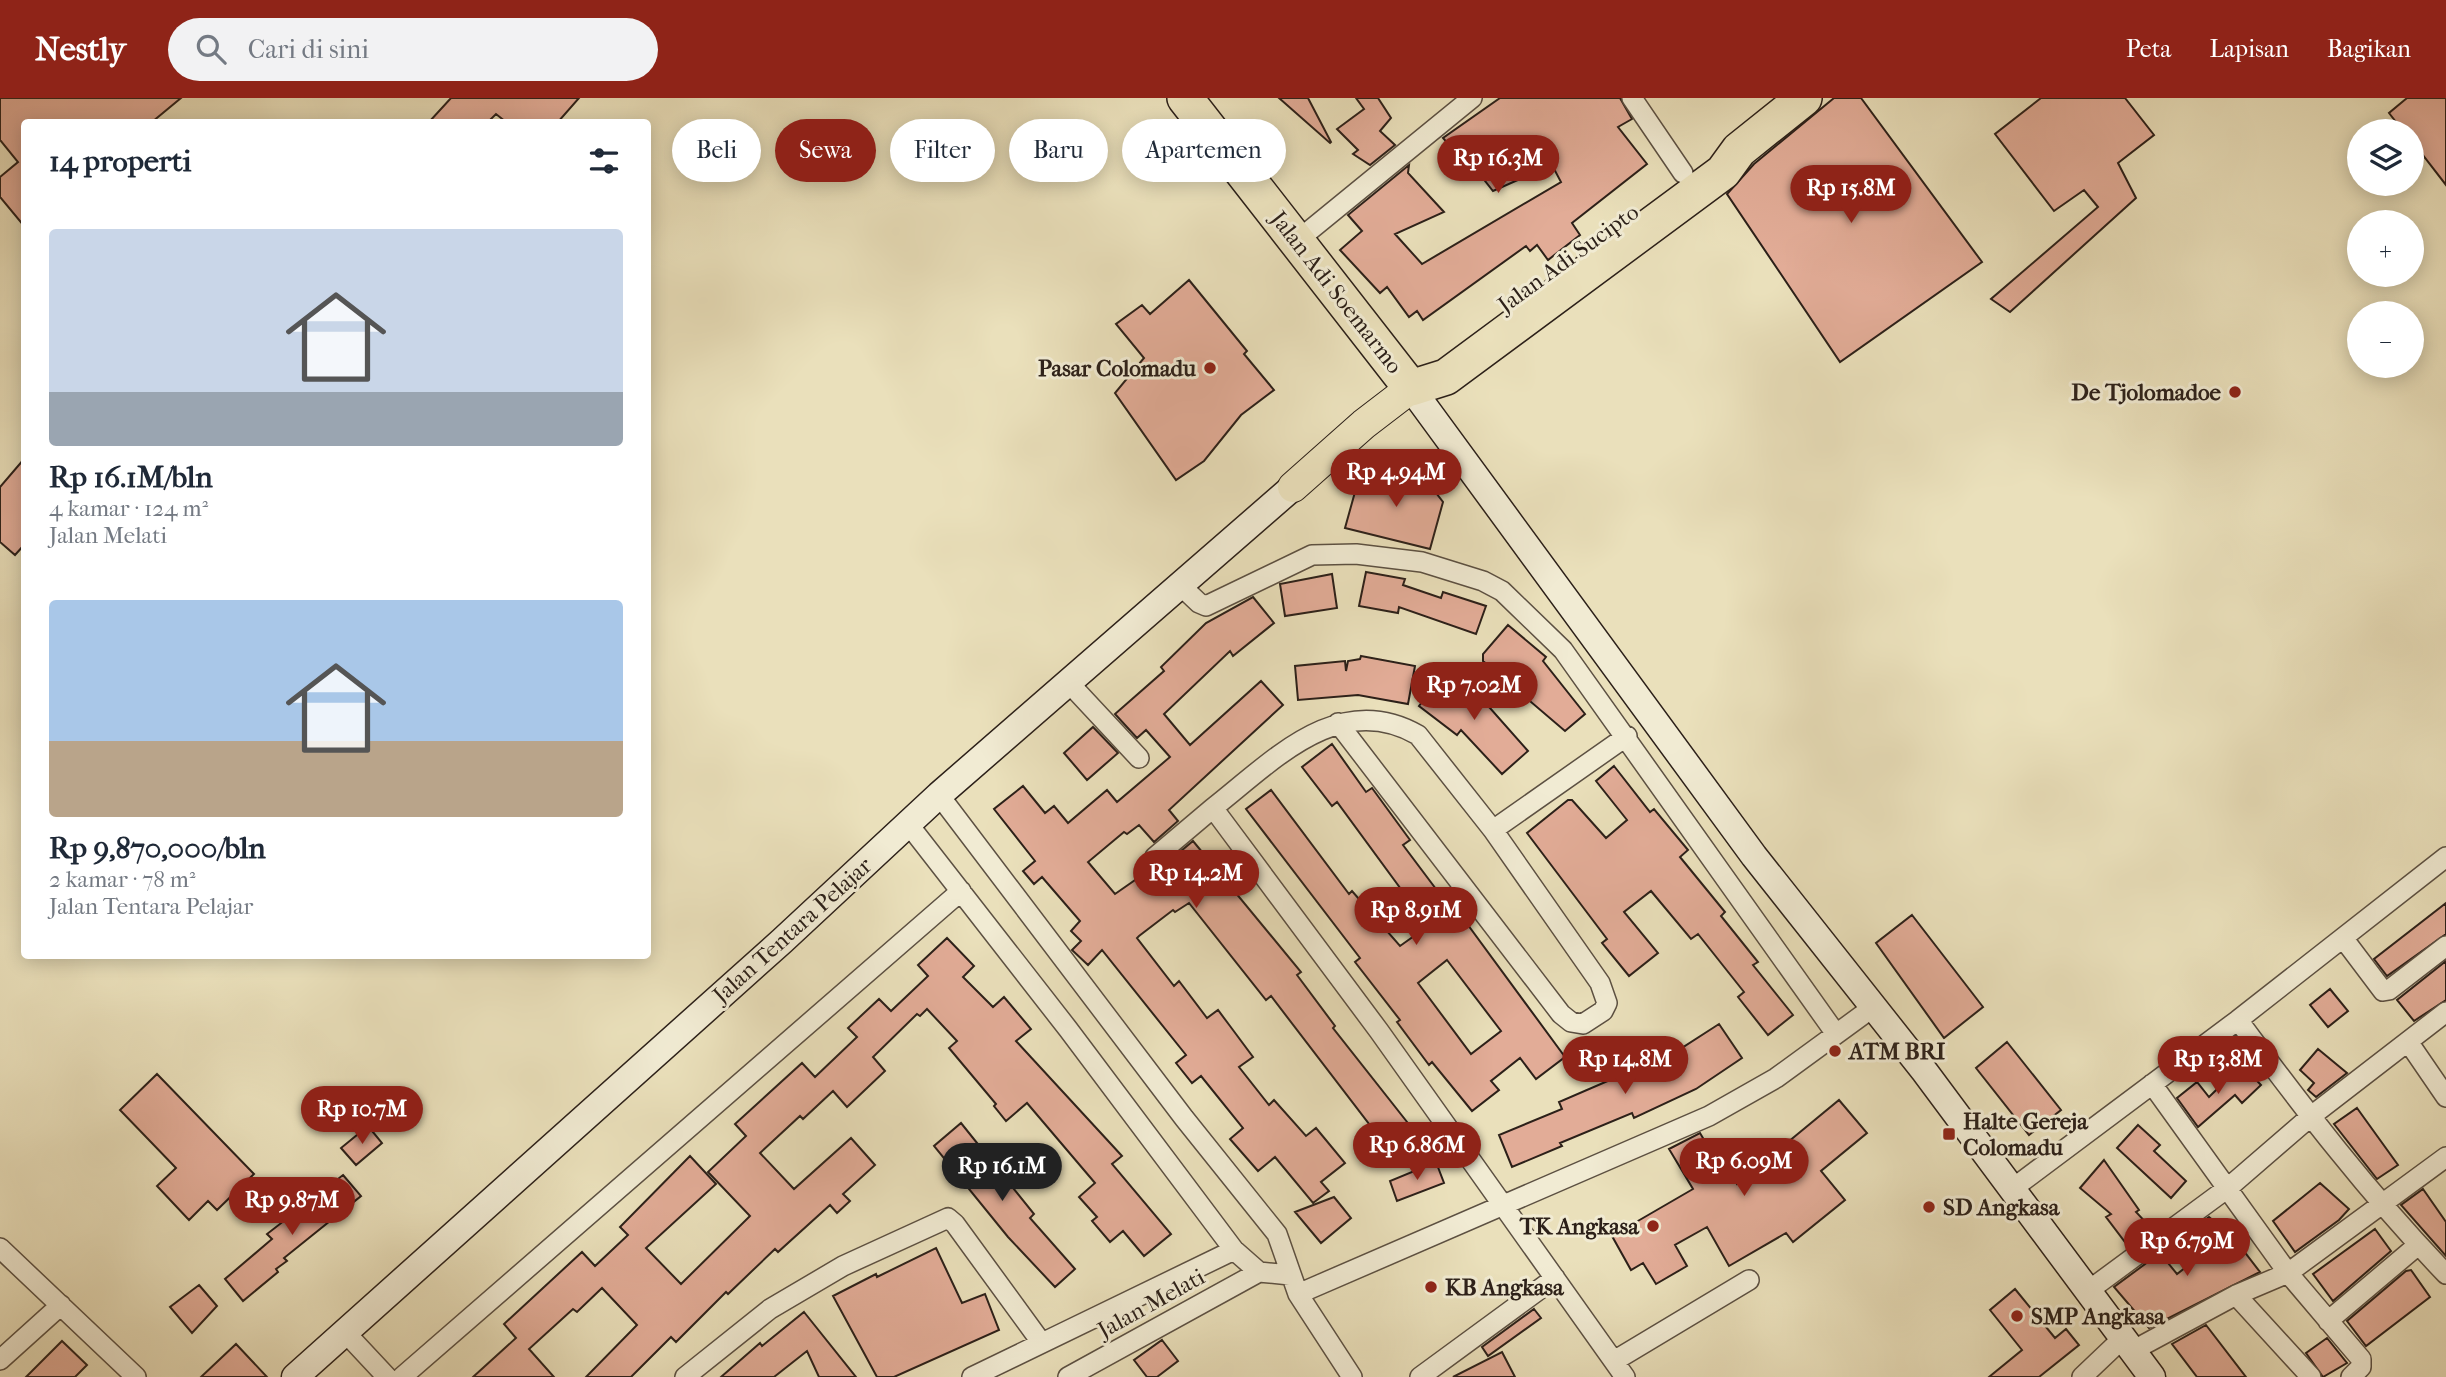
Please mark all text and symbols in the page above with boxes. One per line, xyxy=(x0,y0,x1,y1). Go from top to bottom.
search box xyxy=(168,18,658,81)
text: Nestly xyxy=(35,30,126,69)
icon: search xyxy=(192,30,230,68)
text: Cari di sini xyxy=(248,34,369,65)
text: Peta xyxy=(2126,35,2171,63)
text: Lapisan xyxy=(2209,35,2289,63)
text: Bagikan xyxy=(2327,35,2411,63)
chip: Beli xyxy=(672,119,761,182)
chip: Sewa xyxy=(775,119,876,182)
chip: Filter xyxy=(890,119,995,182)
chip: Baru xyxy=(1009,119,1108,182)
chip: Apartemen xyxy=(1122,119,1286,182)
map controls xyxy=(2347,119,2424,378)
button: layers xyxy=(2347,119,2424,196)
pin: Rp 16.3M xyxy=(1426,136,1570,195)
icon: filters xyxy=(585,142,623,180)
text: 14 properti xyxy=(49,144,191,179)
text: Rp 16.3M xyxy=(1453,144,1543,171)
pin: Rp 15.8M xyxy=(1779,166,1923,225)
text: Rp 15.8M xyxy=(1806,174,1896,201)
street label: Jalan Adi Sucipto xyxy=(1491,198,1644,320)
street label: Jalan Adi Soemarmo xyxy=(1264,204,1408,379)
button: + xyxy=(2347,210,2424,287)
icon: home xyxy=(273,274,399,400)
button: − xyxy=(2347,301,2424,378)
place label: Pasar Colomadu xyxy=(1038,355,1197,382)
marker: Pasar Colomadu xyxy=(1202,360,1218,376)
place label: De Tjolomadoe xyxy=(2071,379,2222,406)
marker: De Tjolomadoe xyxy=(2227,384,2243,400)
pin: Rp 4.94M xyxy=(1324,450,1468,509)
text: Rp 4.94M xyxy=(1347,458,1445,485)
text: Rp 16.1M/bln xyxy=(49,460,213,495)
text: 4 kamar · 124 m² xyxy=(49,495,208,522)
text: Jalan Melati xyxy=(49,522,167,549)
icon: home xyxy=(273,645,399,771)
pin: Rp 7.02M xyxy=(1402,662,1546,722)
text: Rp 7.02M xyxy=(1427,671,1521,698)
text: Rp 9,870,000/bln xyxy=(49,831,266,866)
pin: Rp 14.2M xyxy=(1124,850,1268,910)
street label: Jalan Tentara Pelajar xyxy=(706,852,877,1010)
text: Rp 14.2M xyxy=(1149,859,1243,886)
text: 2 kamar · 78 m² xyxy=(49,866,195,893)
pin: Rp 8.91M xyxy=(1344,888,1488,947)
text: Jalan Tentara Pelajar xyxy=(49,893,253,920)
text: Rp 8.91M xyxy=(1370,896,1462,923)
pin: Rp 14.8M xyxy=(1553,1037,1697,1096)
pin: Rp 13.8M xyxy=(2146,1037,2290,1096)
place label: ATM BRI xyxy=(1847,1038,1945,1065)
marker: ATM BRI xyxy=(1827,1043,1843,1059)
text: Rp 14.8M xyxy=(1578,1045,1672,1072)
text: Rp 13.8M xyxy=(2174,1045,2262,1072)
pin: Rp 10.7M xyxy=(290,1086,434,1146)
text: Rp 10.7M xyxy=(317,1095,407,1122)
place label: Halte Gereja Colomadu xyxy=(1963,1108,2089,1161)
pin: Rp 6.86M xyxy=(1345,1122,1489,1182)
marker: Halte Gereja Colomadu xyxy=(1941,1126,1957,1142)
text: Rp 6.86M xyxy=(1369,1131,1465,1158)
pin: Rp 6.09M xyxy=(1672,1138,1816,1198)
pin: Rp 16.1M xyxy=(930,1144,1074,1203)
text: Rp 6.09M xyxy=(1696,1147,1792,1174)
text: Rp 16.1M xyxy=(958,1152,1046,1179)
pin: Rp 9.87M xyxy=(220,1178,364,1237)
text: Rp 9.87M xyxy=(245,1186,339,1213)
place label: SD Angkasa xyxy=(1943,1194,2061,1221)
marker: SD Angkasa xyxy=(1921,1199,1937,1215)
place label: TK Angkasa xyxy=(1519,1213,1640,1240)
marker: TK Angkasa xyxy=(1645,1218,1661,1234)
pin: Rp 6.79M xyxy=(2115,1218,2259,1278)
text: Rp 6.79M xyxy=(2140,1227,2234,1254)
street label: Jalan Melati xyxy=(1091,1263,1210,1345)
place label: KB Angkasa xyxy=(1445,1274,1565,1301)
marker: KB Angkasa xyxy=(1423,1279,1439,1295)
place label: SMP Angkasa xyxy=(2031,1303,2166,1330)
marker: SMP Angkasa xyxy=(2009,1308,2025,1324)

